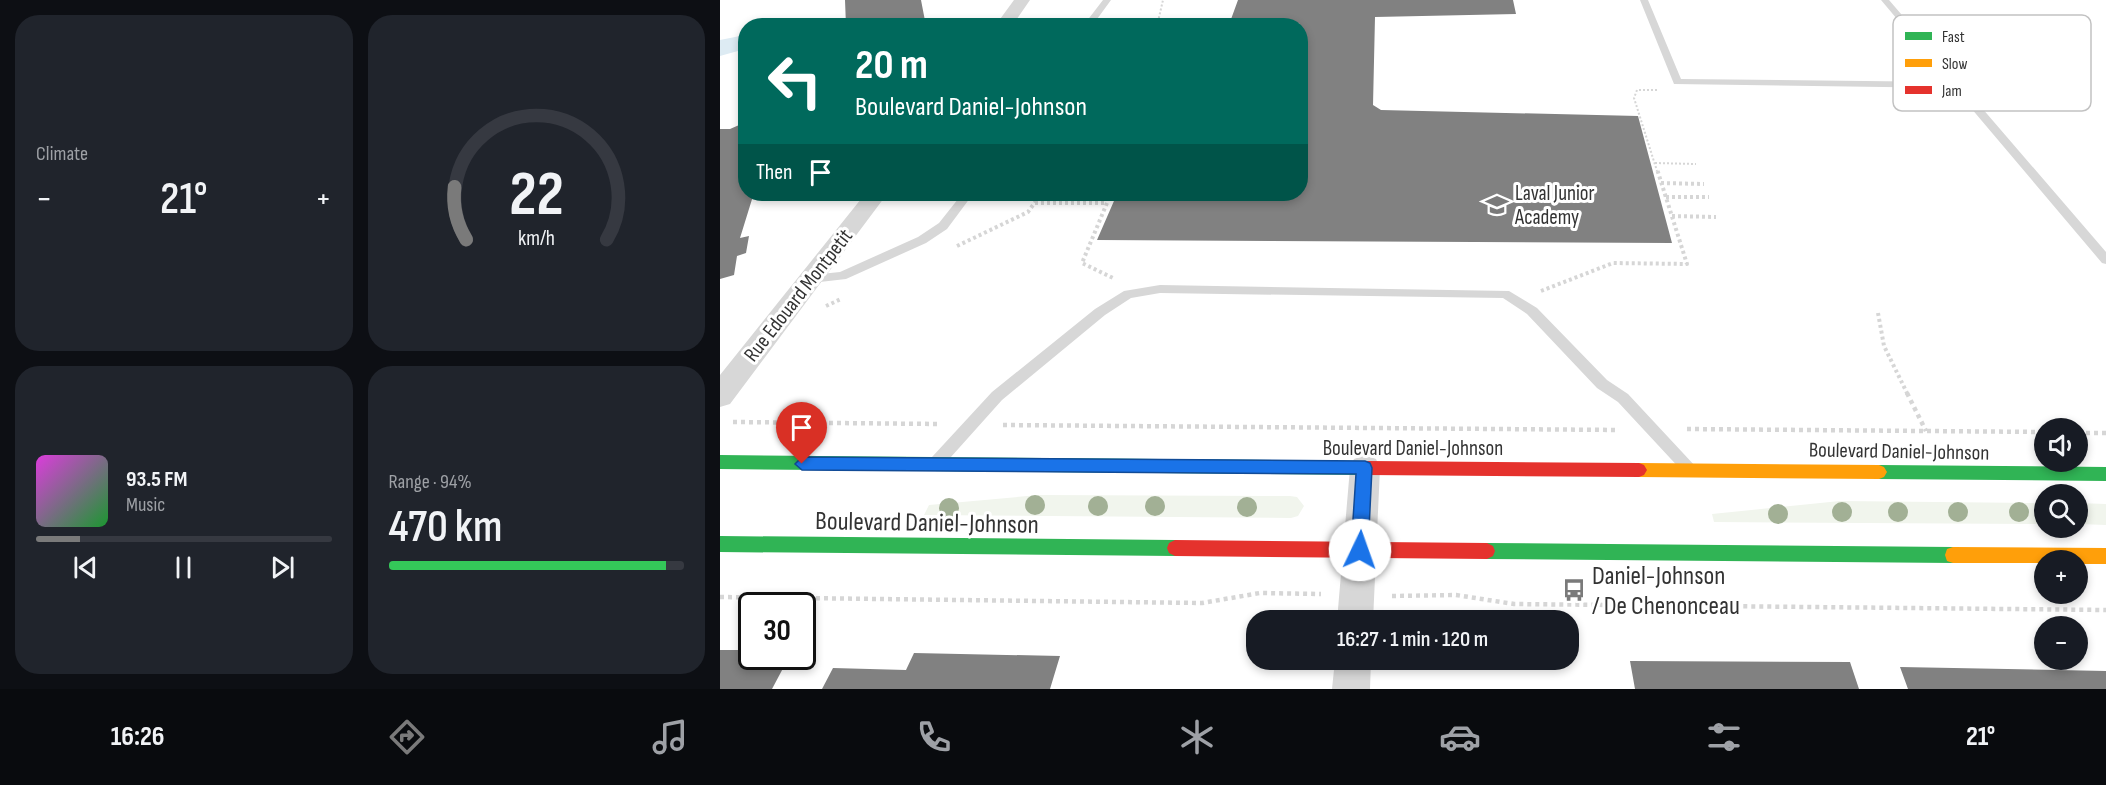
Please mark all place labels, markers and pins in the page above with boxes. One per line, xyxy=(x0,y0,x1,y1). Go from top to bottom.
place label: Laval Junior Academy xyxy=(1514,181,1595,230)
school or university icon: Laval Junior Academy xyxy=(1484,192,1510,218)
pin xyxy=(776,402,827,464)
place label: Daniel-Johnson / De Chenonceau xyxy=(1592,561,1740,622)
bus stop icon: Daniel-Johnson / De Chenonceau xyxy=(1561,577,1587,603)

